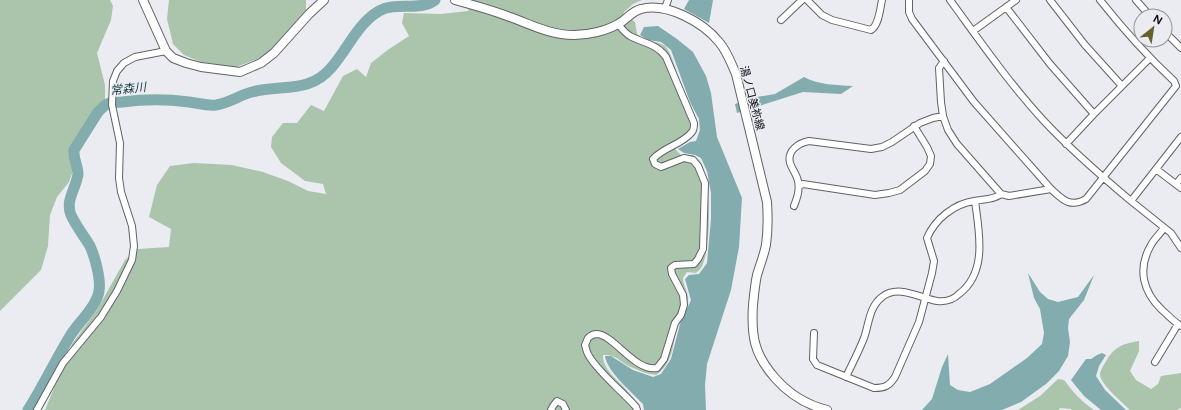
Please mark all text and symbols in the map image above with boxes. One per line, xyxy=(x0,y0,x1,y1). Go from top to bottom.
north arrow xyxy=(1133,8,1173,48)
text: N xyxy=(1151,12,1165,28)
street label: 湯ノ口美祢線 xyxy=(737,64,767,132)
water label: 常森川 xyxy=(109,80,149,98)

